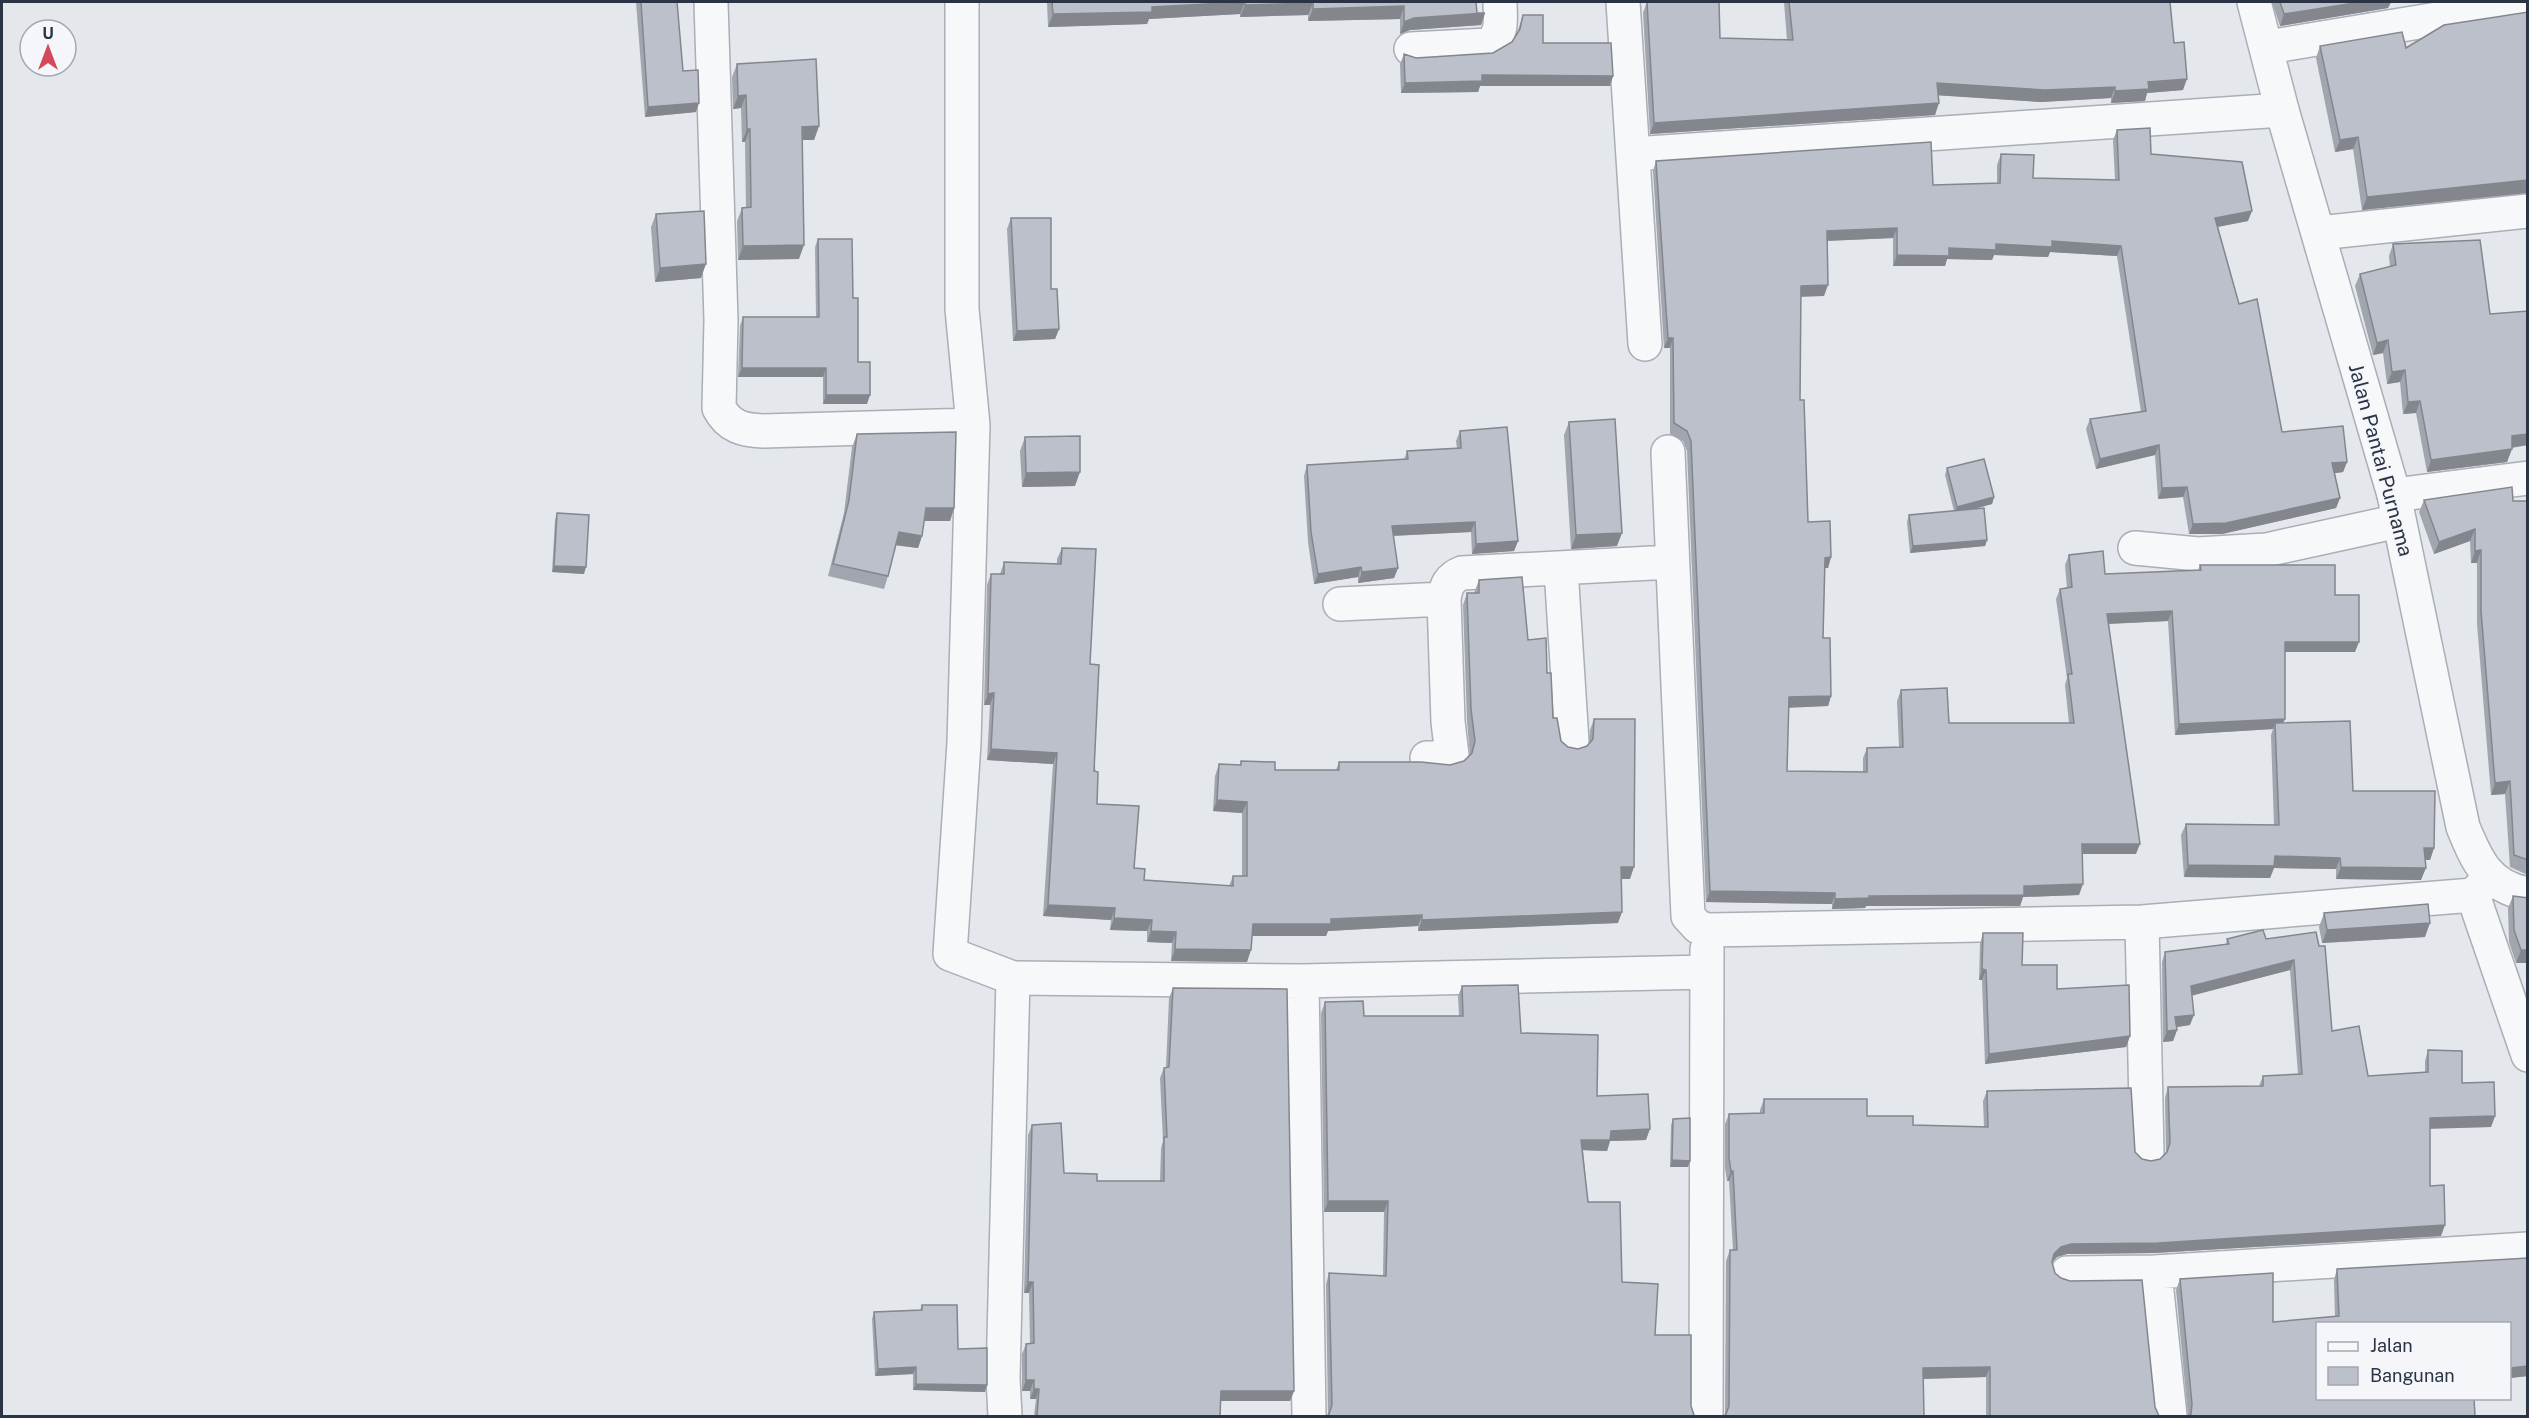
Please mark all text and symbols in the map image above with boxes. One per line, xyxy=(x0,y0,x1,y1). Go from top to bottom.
north arrow xyxy=(18,18,78,78)
text: U xyxy=(42,24,54,43)
street label: Jalan Pantai Purnama xyxy=(2344,361,2418,559)
legend xyxy=(2316,1322,2511,1400)
text: Jalan xyxy=(2370,1335,2413,1356)
text: Bangunan xyxy=(2370,1365,2455,1386)

